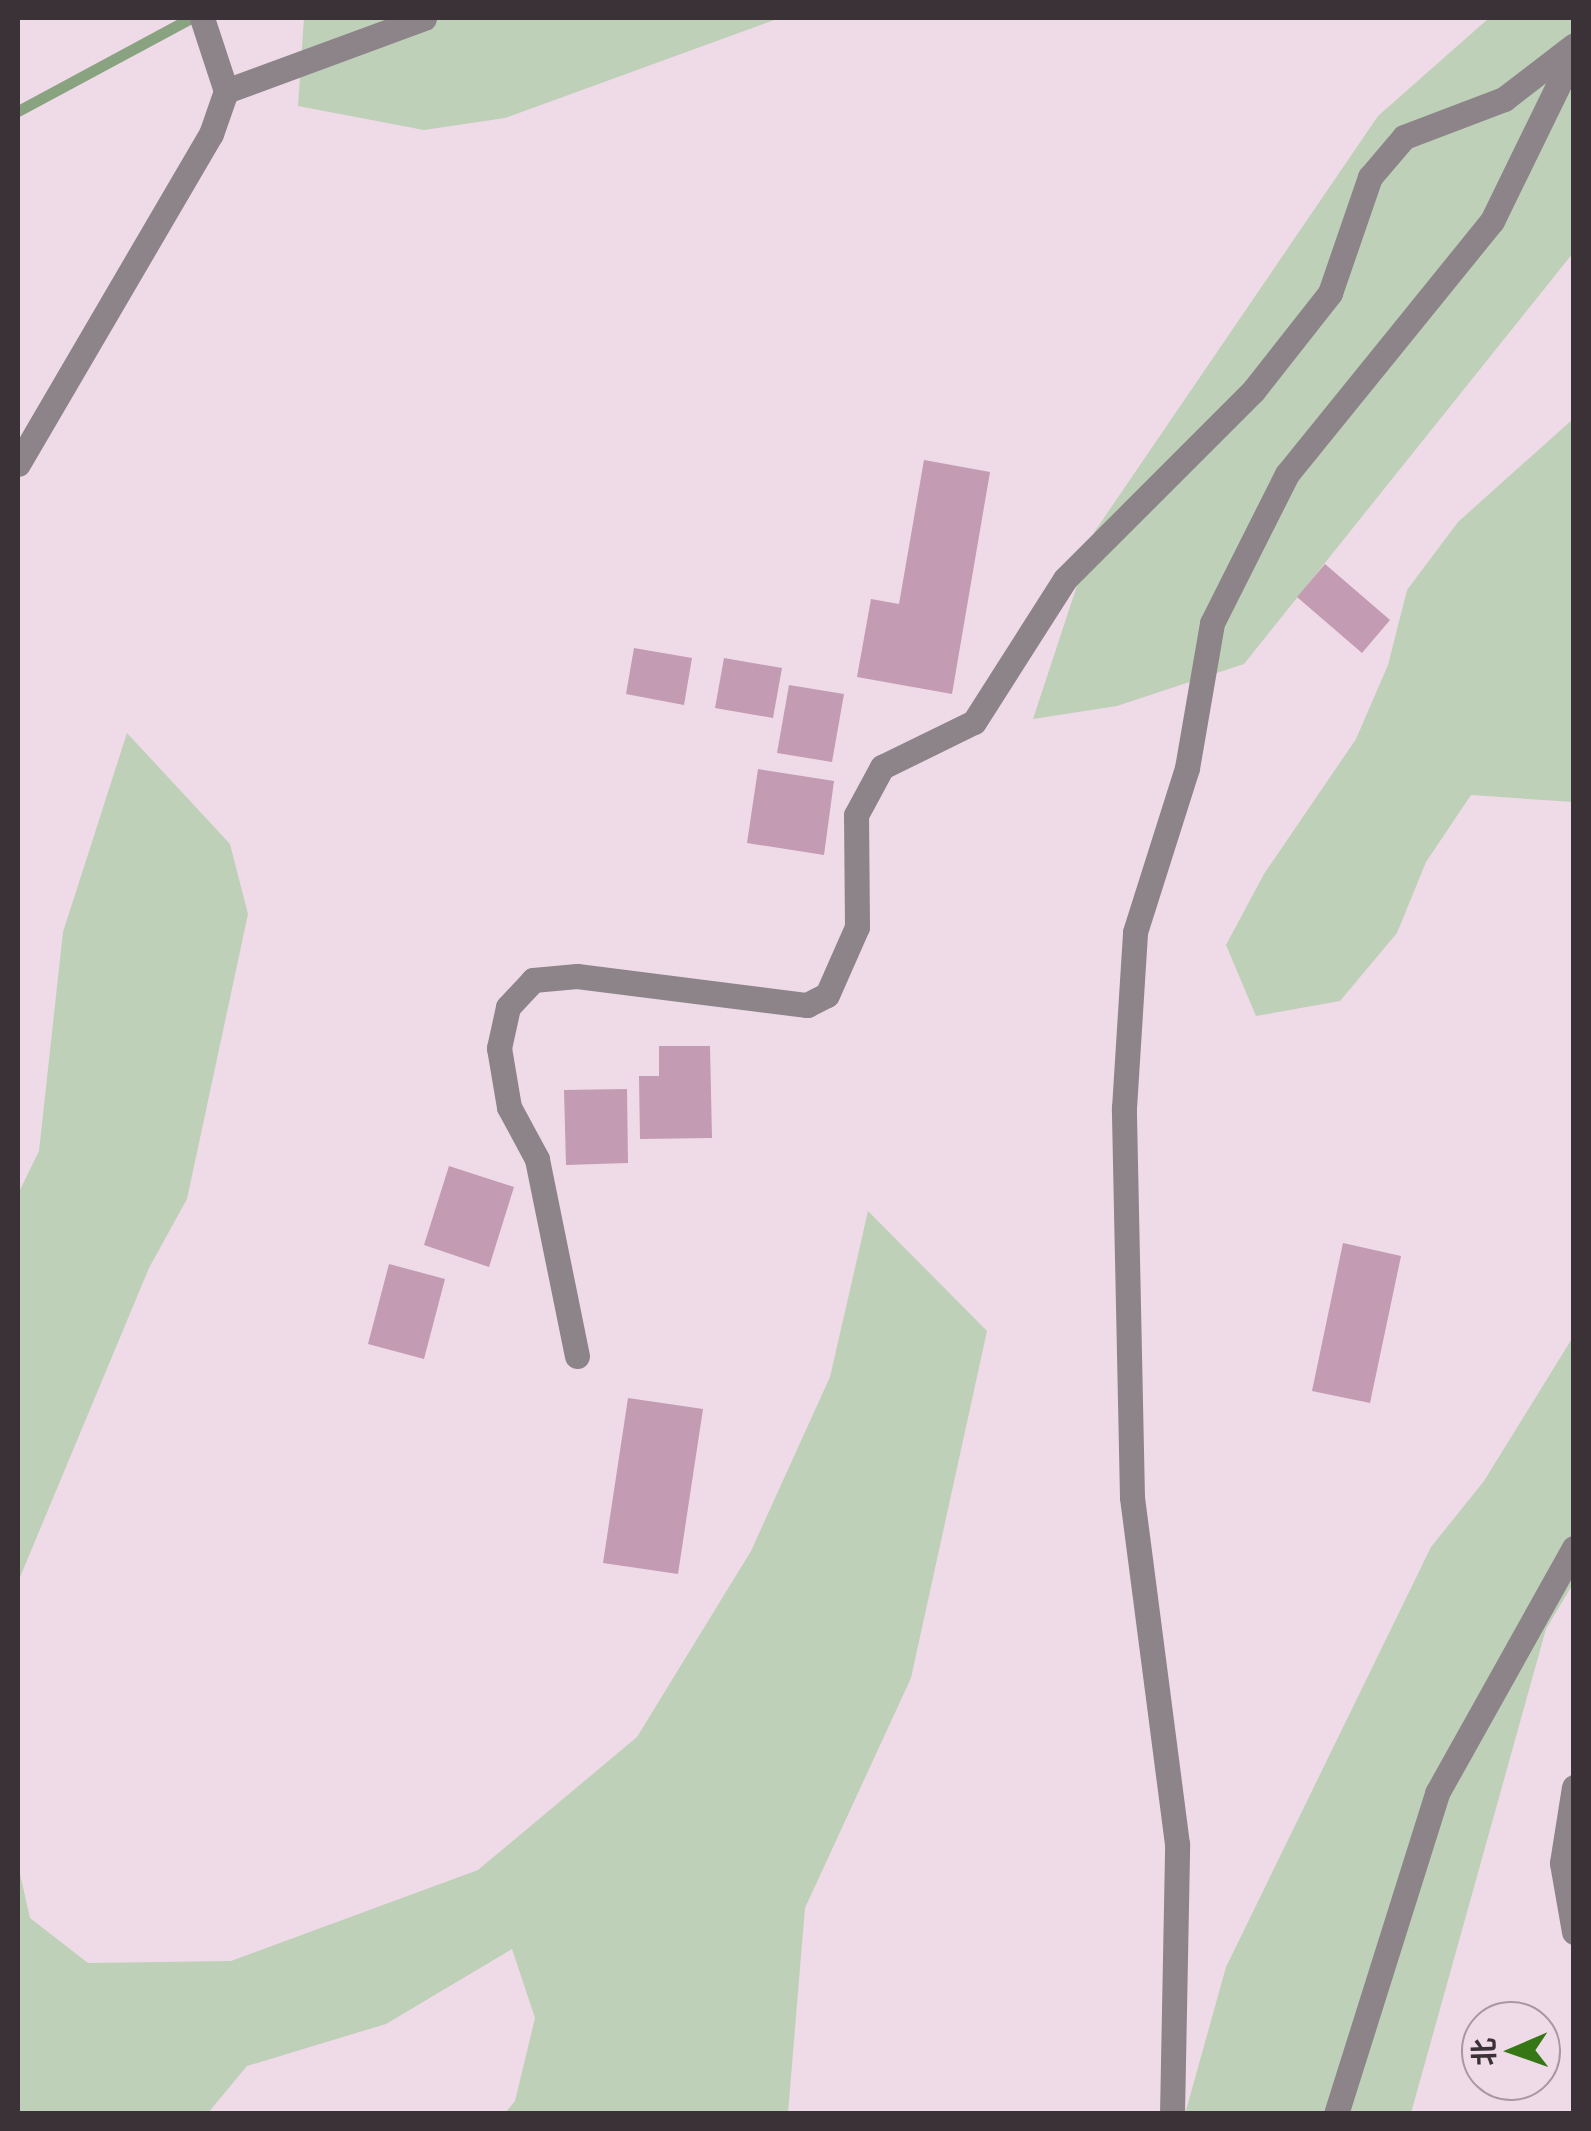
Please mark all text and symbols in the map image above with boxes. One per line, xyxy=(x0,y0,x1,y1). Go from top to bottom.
north arrow xyxy=(1461,2001,1561,2101)
text: 北 xyxy=(1464,2037,1502,2067)

